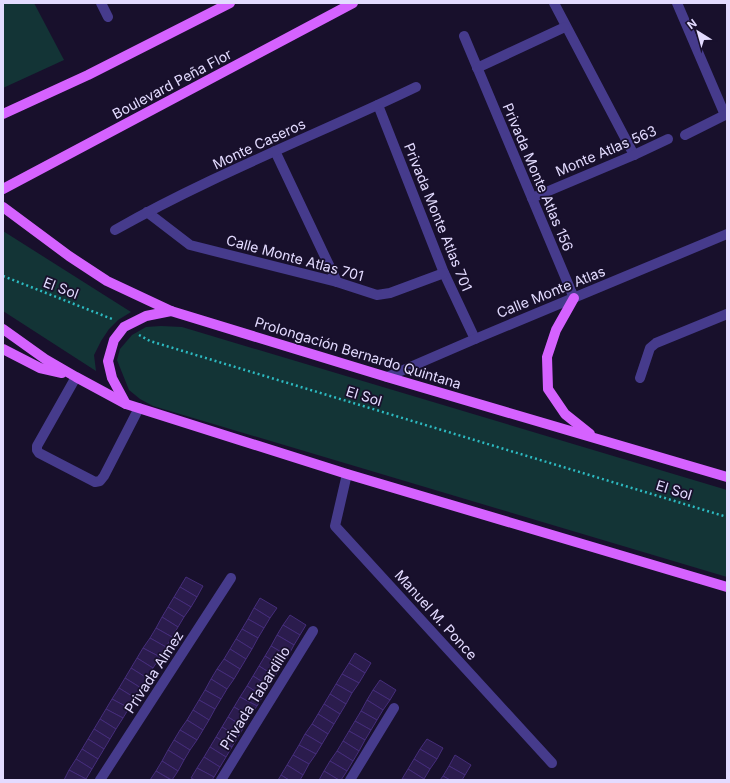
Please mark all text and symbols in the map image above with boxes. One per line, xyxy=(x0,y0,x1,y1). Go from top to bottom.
north arrow xyxy=(678,12,718,52)
text: N xyxy=(684,16,700,32)
street label: Boulevard Peña Flor xyxy=(109,45,234,122)
street label: Privada Monte Atlas 156 xyxy=(500,100,577,253)
street label: Monte Caseros xyxy=(210,115,308,172)
street label: Monte Atlas 563 xyxy=(553,122,659,180)
street label: Privada Monte Atlas 701 xyxy=(401,140,476,293)
street label: Calle Monte Atlas 701 xyxy=(225,231,366,284)
street label: Calle Monte Atlas xyxy=(494,262,608,321)
street label: El Sol xyxy=(41,273,81,302)
street label: Prolongación Bernardo Quintana xyxy=(253,313,463,392)
street label: El Sol xyxy=(344,382,384,409)
street label: El Sol xyxy=(654,476,694,503)
street label: Manuel M. Ponce xyxy=(392,566,481,663)
street label: Privada Almez xyxy=(121,627,187,716)
street label: Privada Tabardillo xyxy=(216,643,293,752)

